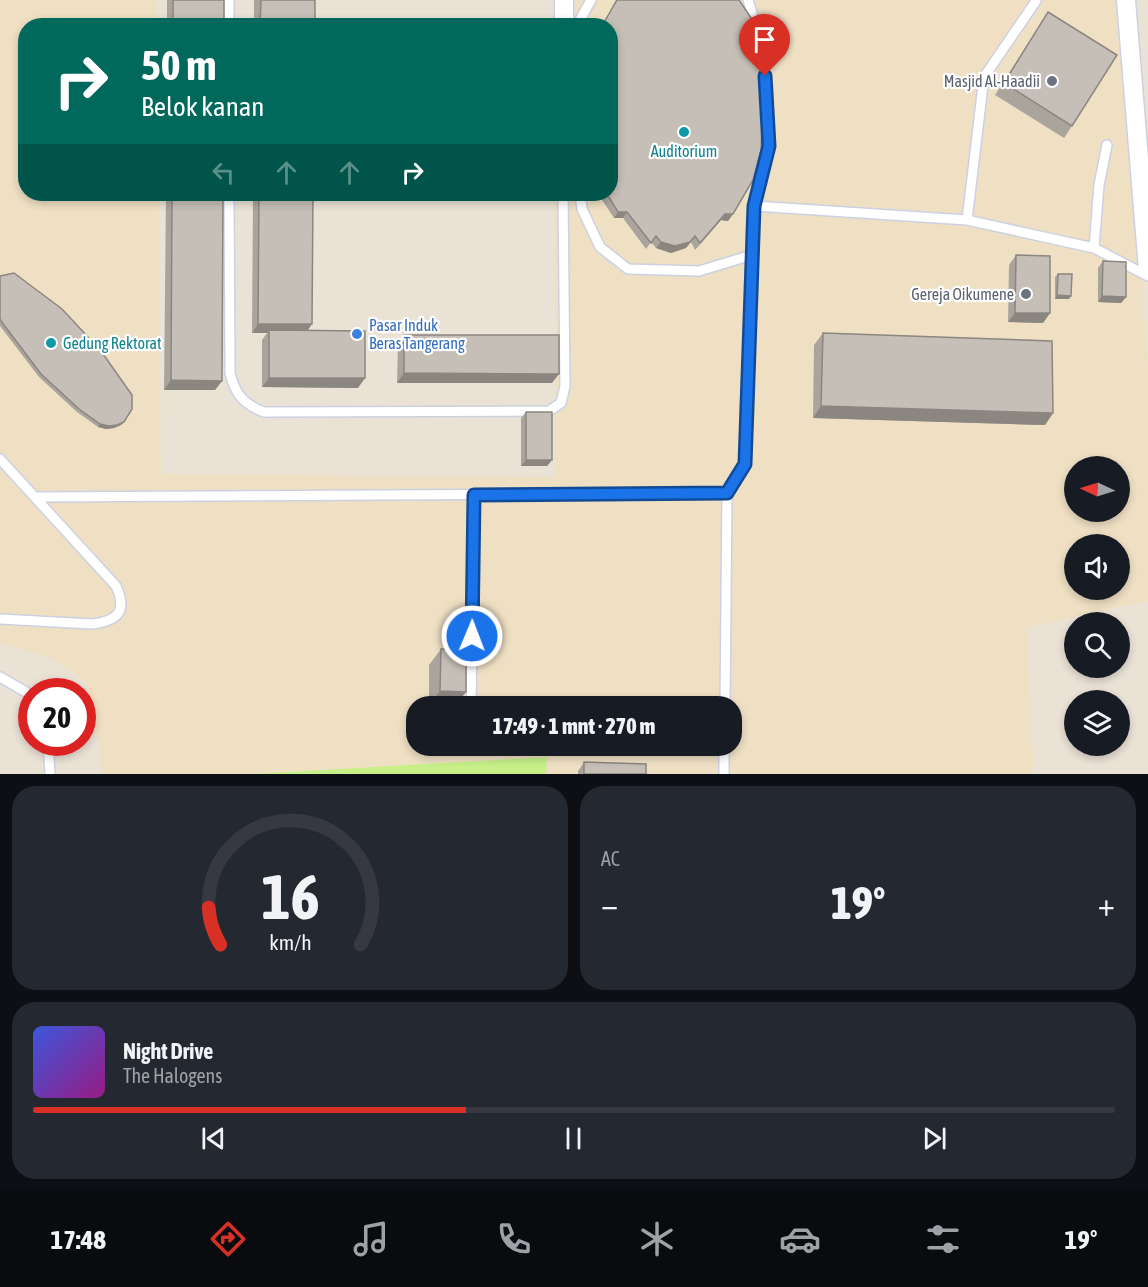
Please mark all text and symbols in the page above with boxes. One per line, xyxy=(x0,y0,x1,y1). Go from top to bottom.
pin xyxy=(739,14,790,76)
icon: arrive xyxy=(748,23,781,56)
text: 50 m xyxy=(141,41,216,89)
icon: right xyxy=(42,42,120,120)
place label: Masjid Al-Haadii xyxy=(944,72,1040,91)
marker: Masjid Al-Haadii xyxy=(1045,74,1059,88)
text: Belok kanan xyxy=(141,91,264,122)
marker: Auditorium xyxy=(677,125,691,139)
place label: Auditorium xyxy=(651,142,717,160)
icon: left xyxy=(207,156,240,189)
icon: ahead xyxy=(270,156,303,189)
icon: ahead xyxy=(333,156,366,189)
icon: right xyxy=(396,156,429,189)
place label: Gereja Oikumene xyxy=(911,285,1014,304)
marker: Gereja Oikumene xyxy=(1019,287,1033,301)
place label: Pasar Induk Beras Tangerang xyxy=(369,316,465,353)
marker: Pasar Induk Beras Tangerang xyxy=(350,327,364,341)
place label: Gedung Rektorat xyxy=(63,334,162,353)
marker: Gedung Rektorat xyxy=(44,336,58,350)
north arrow xyxy=(1064,456,1130,522)
map controls xyxy=(1064,456,1130,756)
button: sound xyxy=(1064,534,1130,600)
position arrow xyxy=(440,604,504,668)
button: search xyxy=(1064,612,1130,678)
speed limit sign: 20 xyxy=(18,678,96,756)
button: layers xyxy=(1064,690,1130,756)
text: 17:49 · 1 mnt · 270 m xyxy=(493,713,655,739)
text: AC xyxy=(601,847,620,870)
text: 16 xyxy=(261,861,319,932)
text: 19° xyxy=(831,877,885,929)
text: − xyxy=(601,885,618,923)
text: + xyxy=(1098,885,1115,923)
text: km/h xyxy=(269,930,311,955)
text: Night Drive xyxy=(123,1038,213,1064)
text: The Halogens xyxy=(123,1064,222,1087)
icon: previous xyxy=(197,1122,230,1155)
icon: pause xyxy=(557,1122,590,1155)
icon: next xyxy=(918,1122,951,1155)
icon: directions xyxy=(207,1218,249,1260)
icon: music xyxy=(350,1218,392,1260)
icon: phone xyxy=(493,1218,535,1260)
icon: climate xyxy=(636,1218,678,1260)
icon: car xyxy=(779,1218,821,1260)
icon: filters xyxy=(922,1218,964,1260)
text: 17:48 xyxy=(50,1224,106,1255)
text: 19° xyxy=(1065,1224,1097,1255)

